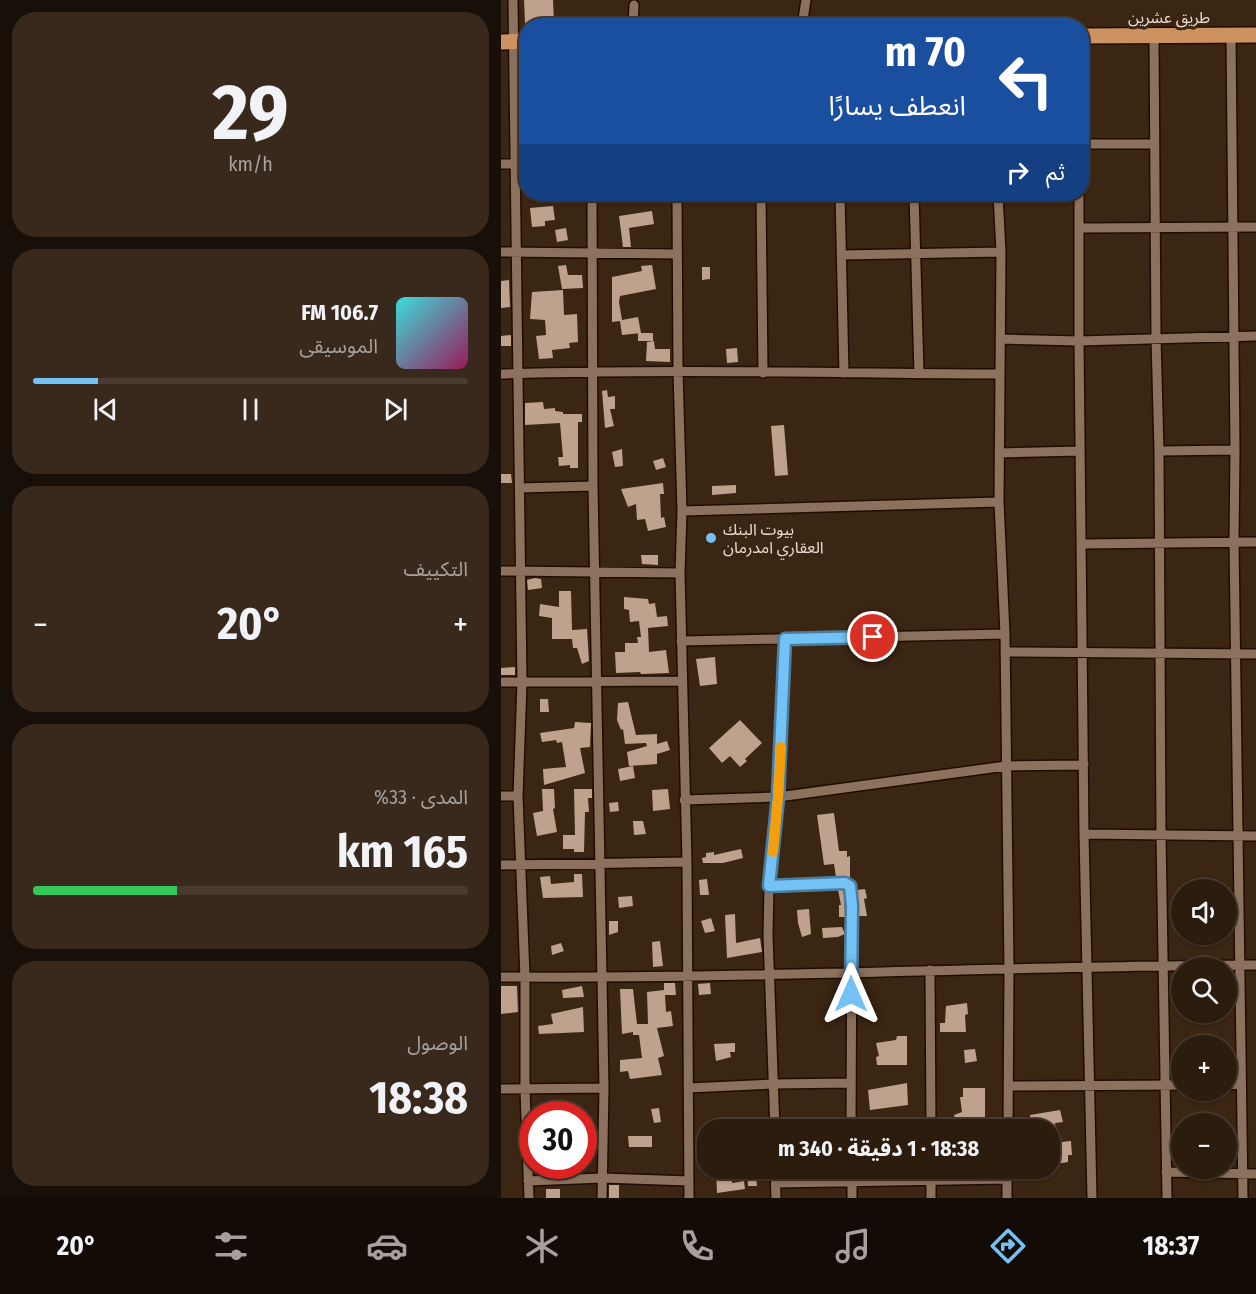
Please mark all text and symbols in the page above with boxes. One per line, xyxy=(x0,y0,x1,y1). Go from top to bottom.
street label: طريق عشرين xyxy=(1128,8,1210,28)
text: 70 m xyxy=(885,27,966,77)
icon: left xyxy=(987,42,1065,120)
text: 29 xyxy=(212,66,289,160)
text: انعطف يسارًا xyxy=(829,90,966,122)
text: km/h xyxy=(228,152,273,176)
icon: right xyxy=(1001,156,1034,189)
text: ثم xyxy=(1046,159,1065,186)
text: 106.7 FM xyxy=(301,299,378,326)
text: الموسيقى xyxy=(299,334,378,358)
icon: previous xyxy=(89,393,122,426)
icon: pause xyxy=(234,393,267,426)
icon: next xyxy=(379,393,412,426)
place label: بيوت البنك العقاري امدرمان xyxy=(723,520,824,560)
marker: بيوت البنك العقاري امدرمان xyxy=(704,531,718,545)
text: التكييف xyxy=(404,557,468,581)
text: 20° xyxy=(217,597,284,651)
text: − xyxy=(33,605,48,645)
text: + xyxy=(453,605,468,645)
pin xyxy=(847,611,898,662)
icon: arrive xyxy=(856,620,889,653)
text: المدى · 33% xyxy=(374,785,468,809)
text: 165 km xyxy=(337,825,468,879)
map controls xyxy=(1171,879,1237,1179)
button: sound xyxy=(1171,879,1237,945)
button: search xyxy=(1171,957,1237,1023)
position arrow xyxy=(819,962,883,1026)
text: الوصول xyxy=(407,1031,468,1055)
button: + xyxy=(1171,1035,1237,1101)
text: 18:38 xyxy=(369,1071,468,1125)
speed limit sign: 30 xyxy=(519,1101,597,1179)
button: − xyxy=(1171,1113,1237,1179)
text: 18:38 · 1 دقيقة · 340 m xyxy=(778,1135,979,1162)
icon: filters xyxy=(210,1225,252,1267)
icon: car xyxy=(366,1225,408,1267)
icon: climate xyxy=(521,1225,563,1267)
icon: phone xyxy=(676,1225,718,1267)
icon: music xyxy=(832,1225,874,1267)
icon: directions xyxy=(987,1225,1029,1267)
text: 20° xyxy=(57,1230,97,1262)
text: 18:37 xyxy=(1143,1230,1199,1262)

